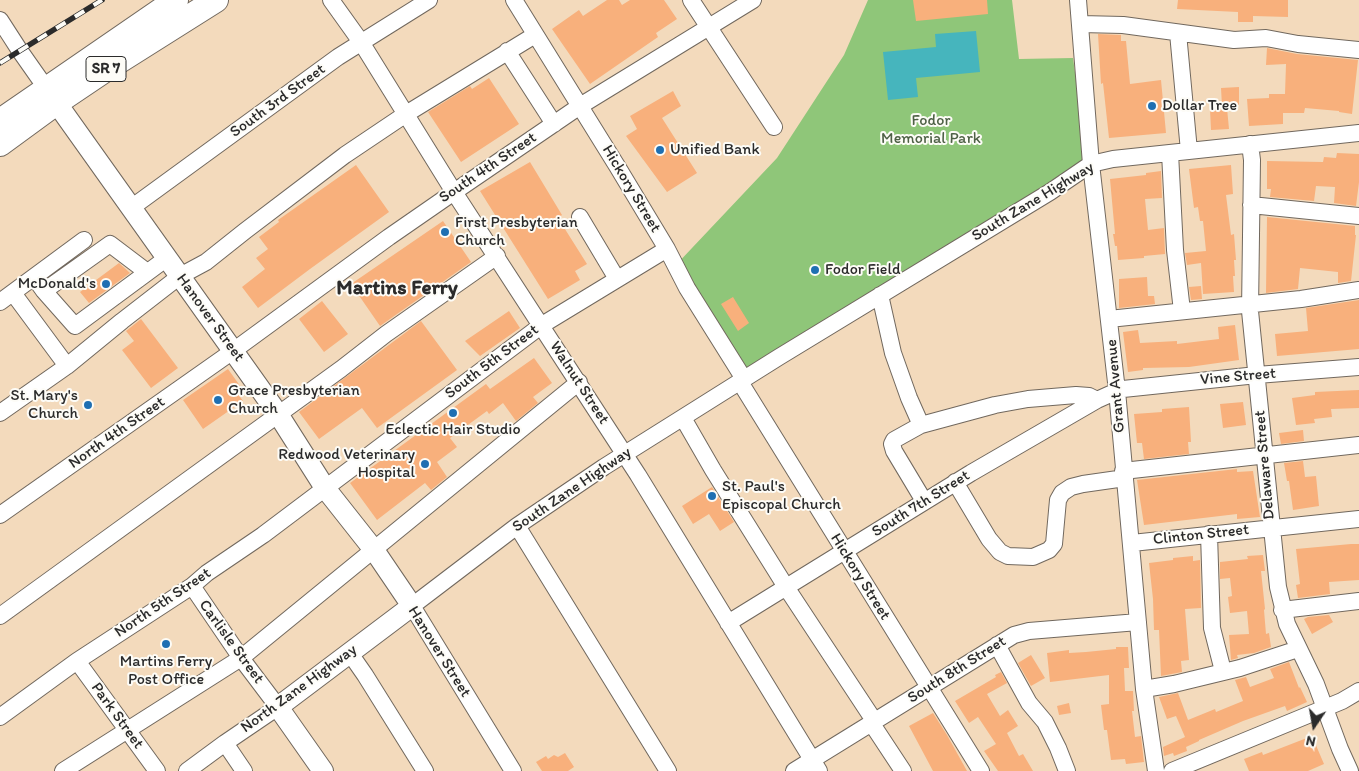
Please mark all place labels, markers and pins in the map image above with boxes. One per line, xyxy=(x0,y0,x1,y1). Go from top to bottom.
place label: Dollar Tree xyxy=(1162,96,1237,116)
marker: Dollar Tree xyxy=(1146,100,1158,112)
place label: Unified Bank xyxy=(670,140,760,160)
marker: Unified Bank xyxy=(654,144,666,156)
place label: First Presbyterian Church xyxy=(455,213,578,251)
marker: First Presbyterian Church xyxy=(439,226,451,238)
place label: Fodor Field xyxy=(825,260,900,280)
marker: Fodor Field xyxy=(809,264,821,276)
place label: McDonald's xyxy=(18,274,96,294)
marker: McDonald's xyxy=(100,278,112,290)
place label: Grace Presbyterian Church xyxy=(228,381,360,419)
place label: St. Mary's Church xyxy=(10,386,78,424)
marker: Grace Presbyterian Church xyxy=(212,394,224,406)
marker: St. Mary's Church xyxy=(82,399,94,411)
marker: Eclectic Hair Studio xyxy=(447,407,459,419)
place label: Eclectic Hair Studio xyxy=(385,420,521,440)
place label: Redwood Veterinary Hospital xyxy=(278,445,415,483)
marker: Redwood Veterinary Hospital xyxy=(419,458,431,470)
place label: St. Paul's Episcopal Church xyxy=(722,477,841,515)
marker: St. Paul's Episcopal Church xyxy=(706,490,718,502)
marker: Martins Ferry Post Office xyxy=(160,638,172,650)
place label: Martins Ferry Post Office xyxy=(120,652,212,690)

